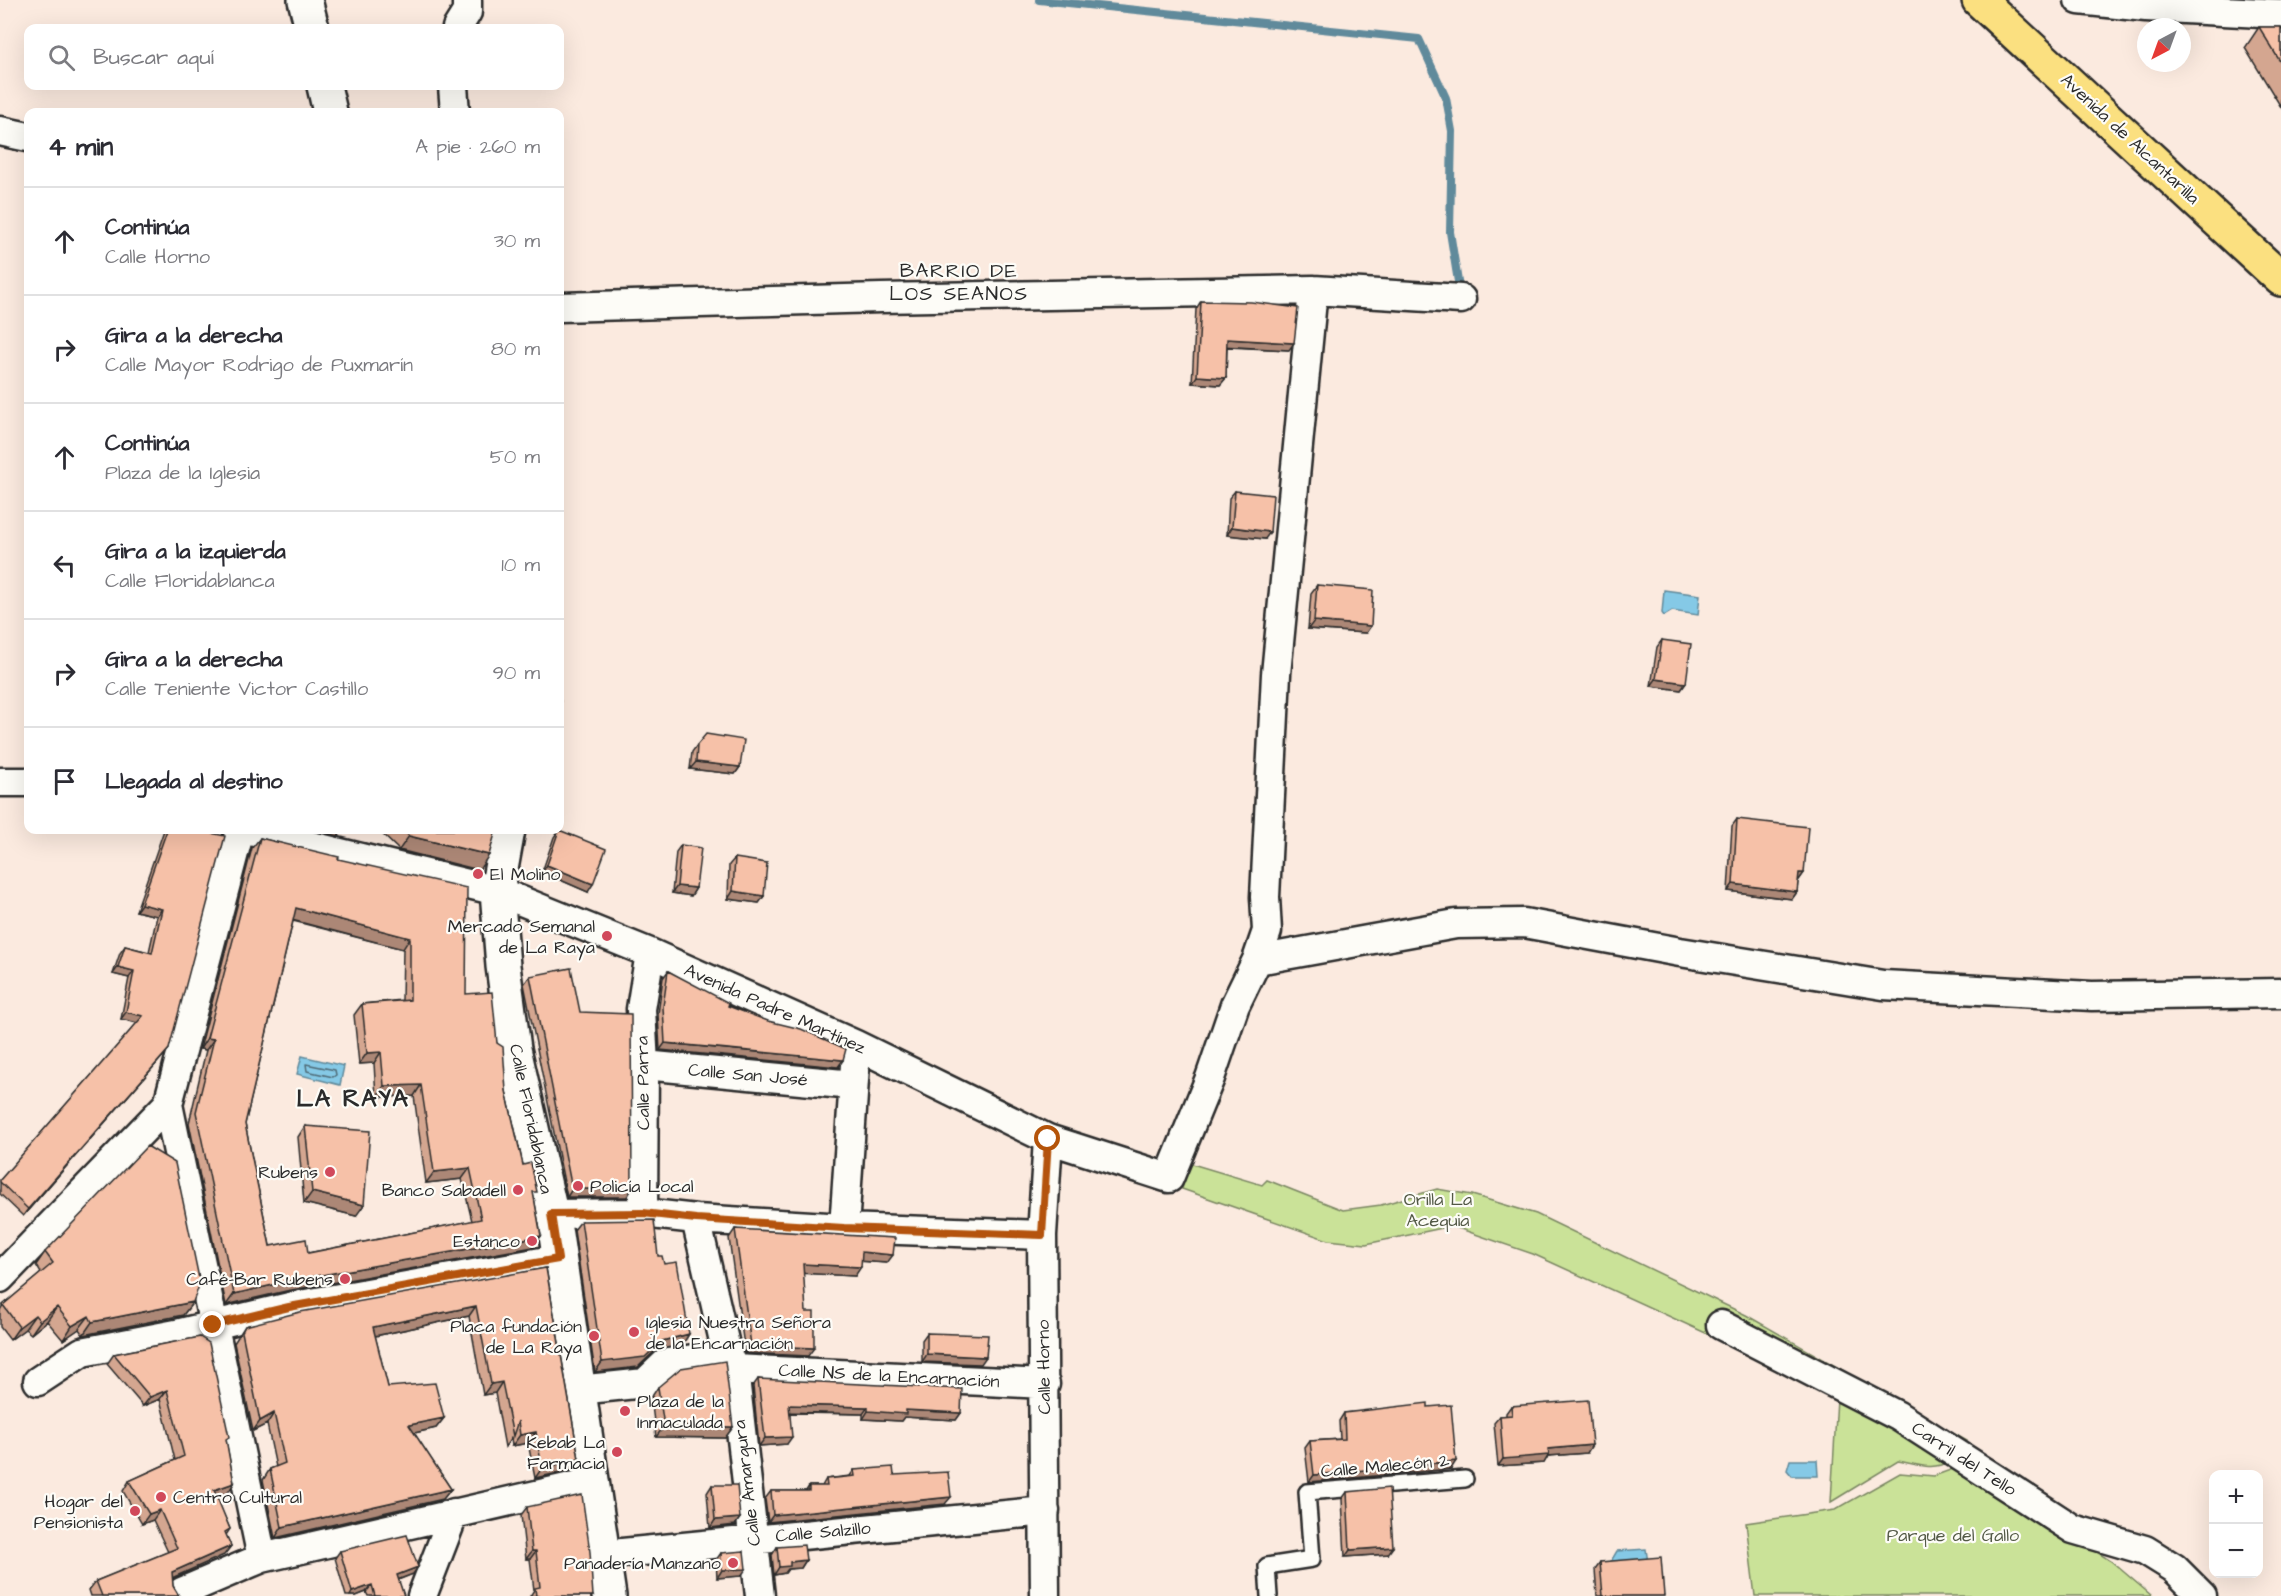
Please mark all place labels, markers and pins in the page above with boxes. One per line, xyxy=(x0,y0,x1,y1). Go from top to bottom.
place label: El Molino xyxy=(490,862,560,887)
marker: El Molino xyxy=(471,867,485,881)
place label: Mercado Semanal de La Raya xyxy=(448,914,595,961)
marker: Mercado Semanal de La Raya xyxy=(600,929,614,943)
place label: Rubens xyxy=(258,1160,318,1185)
marker: Rubens xyxy=(323,1165,337,1179)
place label: Policía Local xyxy=(590,1174,694,1199)
place label: Banco Sabadell xyxy=(382,1178,506,1203)
marker: Policía Local xyxy=(571,1179,585,1193)
marker: Banco Sabadell xyxy=(511,1183,525,1197)
place label: Estanco xyxy=(453,1229,520,1254)
marker: Estanco xyxy=(525,1234,539,1248)
place label: Café-Bar Rubens xyxy=(186,1267,333,1292)
marker: Café-Bar Rubens xyxy=(338,1272,352,1286)
place label: Iglesia Nuestra Señora de la Encarnación xyxy=(646,1310,831,1356)
place label: Placa fundación de La Raya xyxy=(450,1314,582,1361)
marker: Iglesia Nuestra Señora de la Encarnación xyxy=(627,1325,641,1339)
marker: Placa fundación de La Raya xyxy=(587,1329,601,1343)
place label: Plaza de la Inmaculada xyxy=(637,1389,724,1435)
marker: Plaza de la Inmaculada xyxy=(618,1404,632,1418)
place label: Kebab La Farmacia xyxy=(526,1430,605,1476)
marker: Kebab La Farmacia xyxy=(610,1445,624,1459)
place label: Centro Cultural xyxy=(173,1485,302,1510)
place label: Hogar del Pensionista xyxy=(34,1489,123,1535)
marker: Centro Cultural xyxy=(154,1490,168,1504)
marker: Hogar del Pensionista xyxy=(128,1504,142,1518)
place label: Panadería Manzano xyxy=(564,1551,721,1576)
marker: Panadería Manzano xyxy=(726,1556,740,1570)

